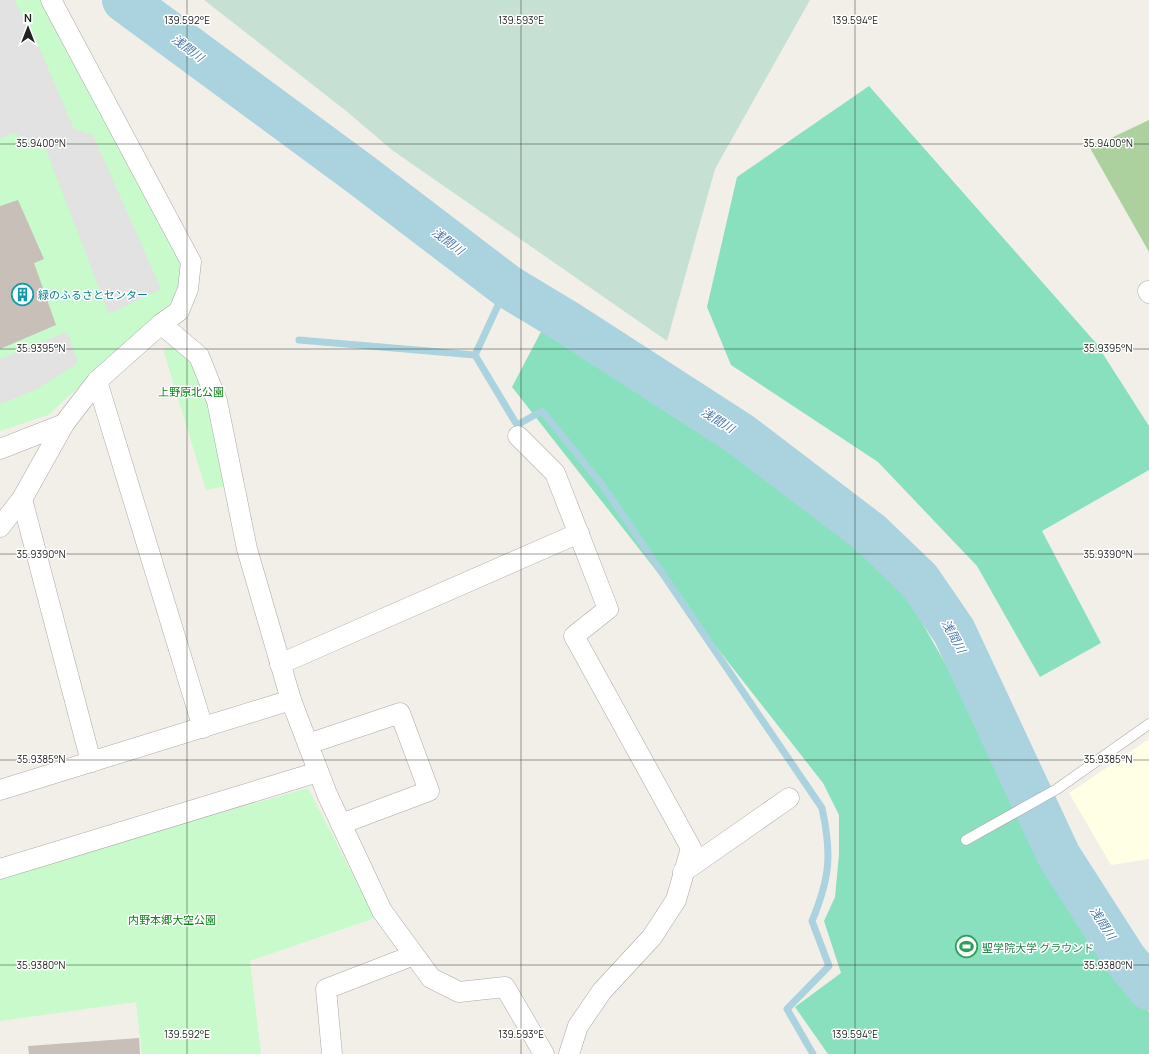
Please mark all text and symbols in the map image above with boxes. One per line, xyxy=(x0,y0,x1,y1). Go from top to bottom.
north arrow xyxy=(8,8,48,48)
text: N xyxy=(24,10,32,25)
text: 139.592°E xyxy=(164,13,210,27)
text: 139.593°E xyxy=(498,13,544,27)
text: 139.594°E xyxy=(832,13,878,27)
water label: 浅間川 xyxy=(169,30,209,67)
text: 35.9400°N xyxy=(16,136,66,150)
text: 35.9400°N xyxy=(1083,136,1133,150)
water label: 浅間川 xyxy=(429,223,469,260)
building icon: 緑のふるさとセンター xyxy=(9,281,35,307)
place label: 緑のふるさとセンター xyxy=(38,287,148,302)
text: 35.9395°N xyxy=(17,341,66,355)
text: 35.9395°N xyxy=(1084,341,1133,355)
park label: 上野原北公園 xyxy=(158,384,224,399)
water label: 浅間川 xyxy=(698,403,739,438)
text: 35.9390°N xyxy=(16,547,66,561)
text: 35.9390°N xyxy=(1083,547,1133,561)
water label: 浅間川 xyxy=(938,616,971,658)
text: 35.9385°N xyxy=(17,752,65,766)
text: 35.9385°N xyxy=(1084,752,1132,766)
water label: 浅間川 xyxy=(1086,903,1121,944)
park label: 内野本郷大空公園 xyxy=(128,912,216,927)
sports icon: 聖学院大学 グラウンド xyxy=(953,934,979,960)
place label: 聖学院大学 グラウンド xyxy=(982,940,1094,955)
text: 35.9380°N xyxy=(17,958,66,972)
text: 35.9380°N xyxy=(1084,958,1133,972)
text: 139.592°E xyxy=(164,1027,210,1041)
text: 139.593°E xyxy=(498,1027,544,1041)
text: 139.594°E xyxy=(832,1027,878,1041)

